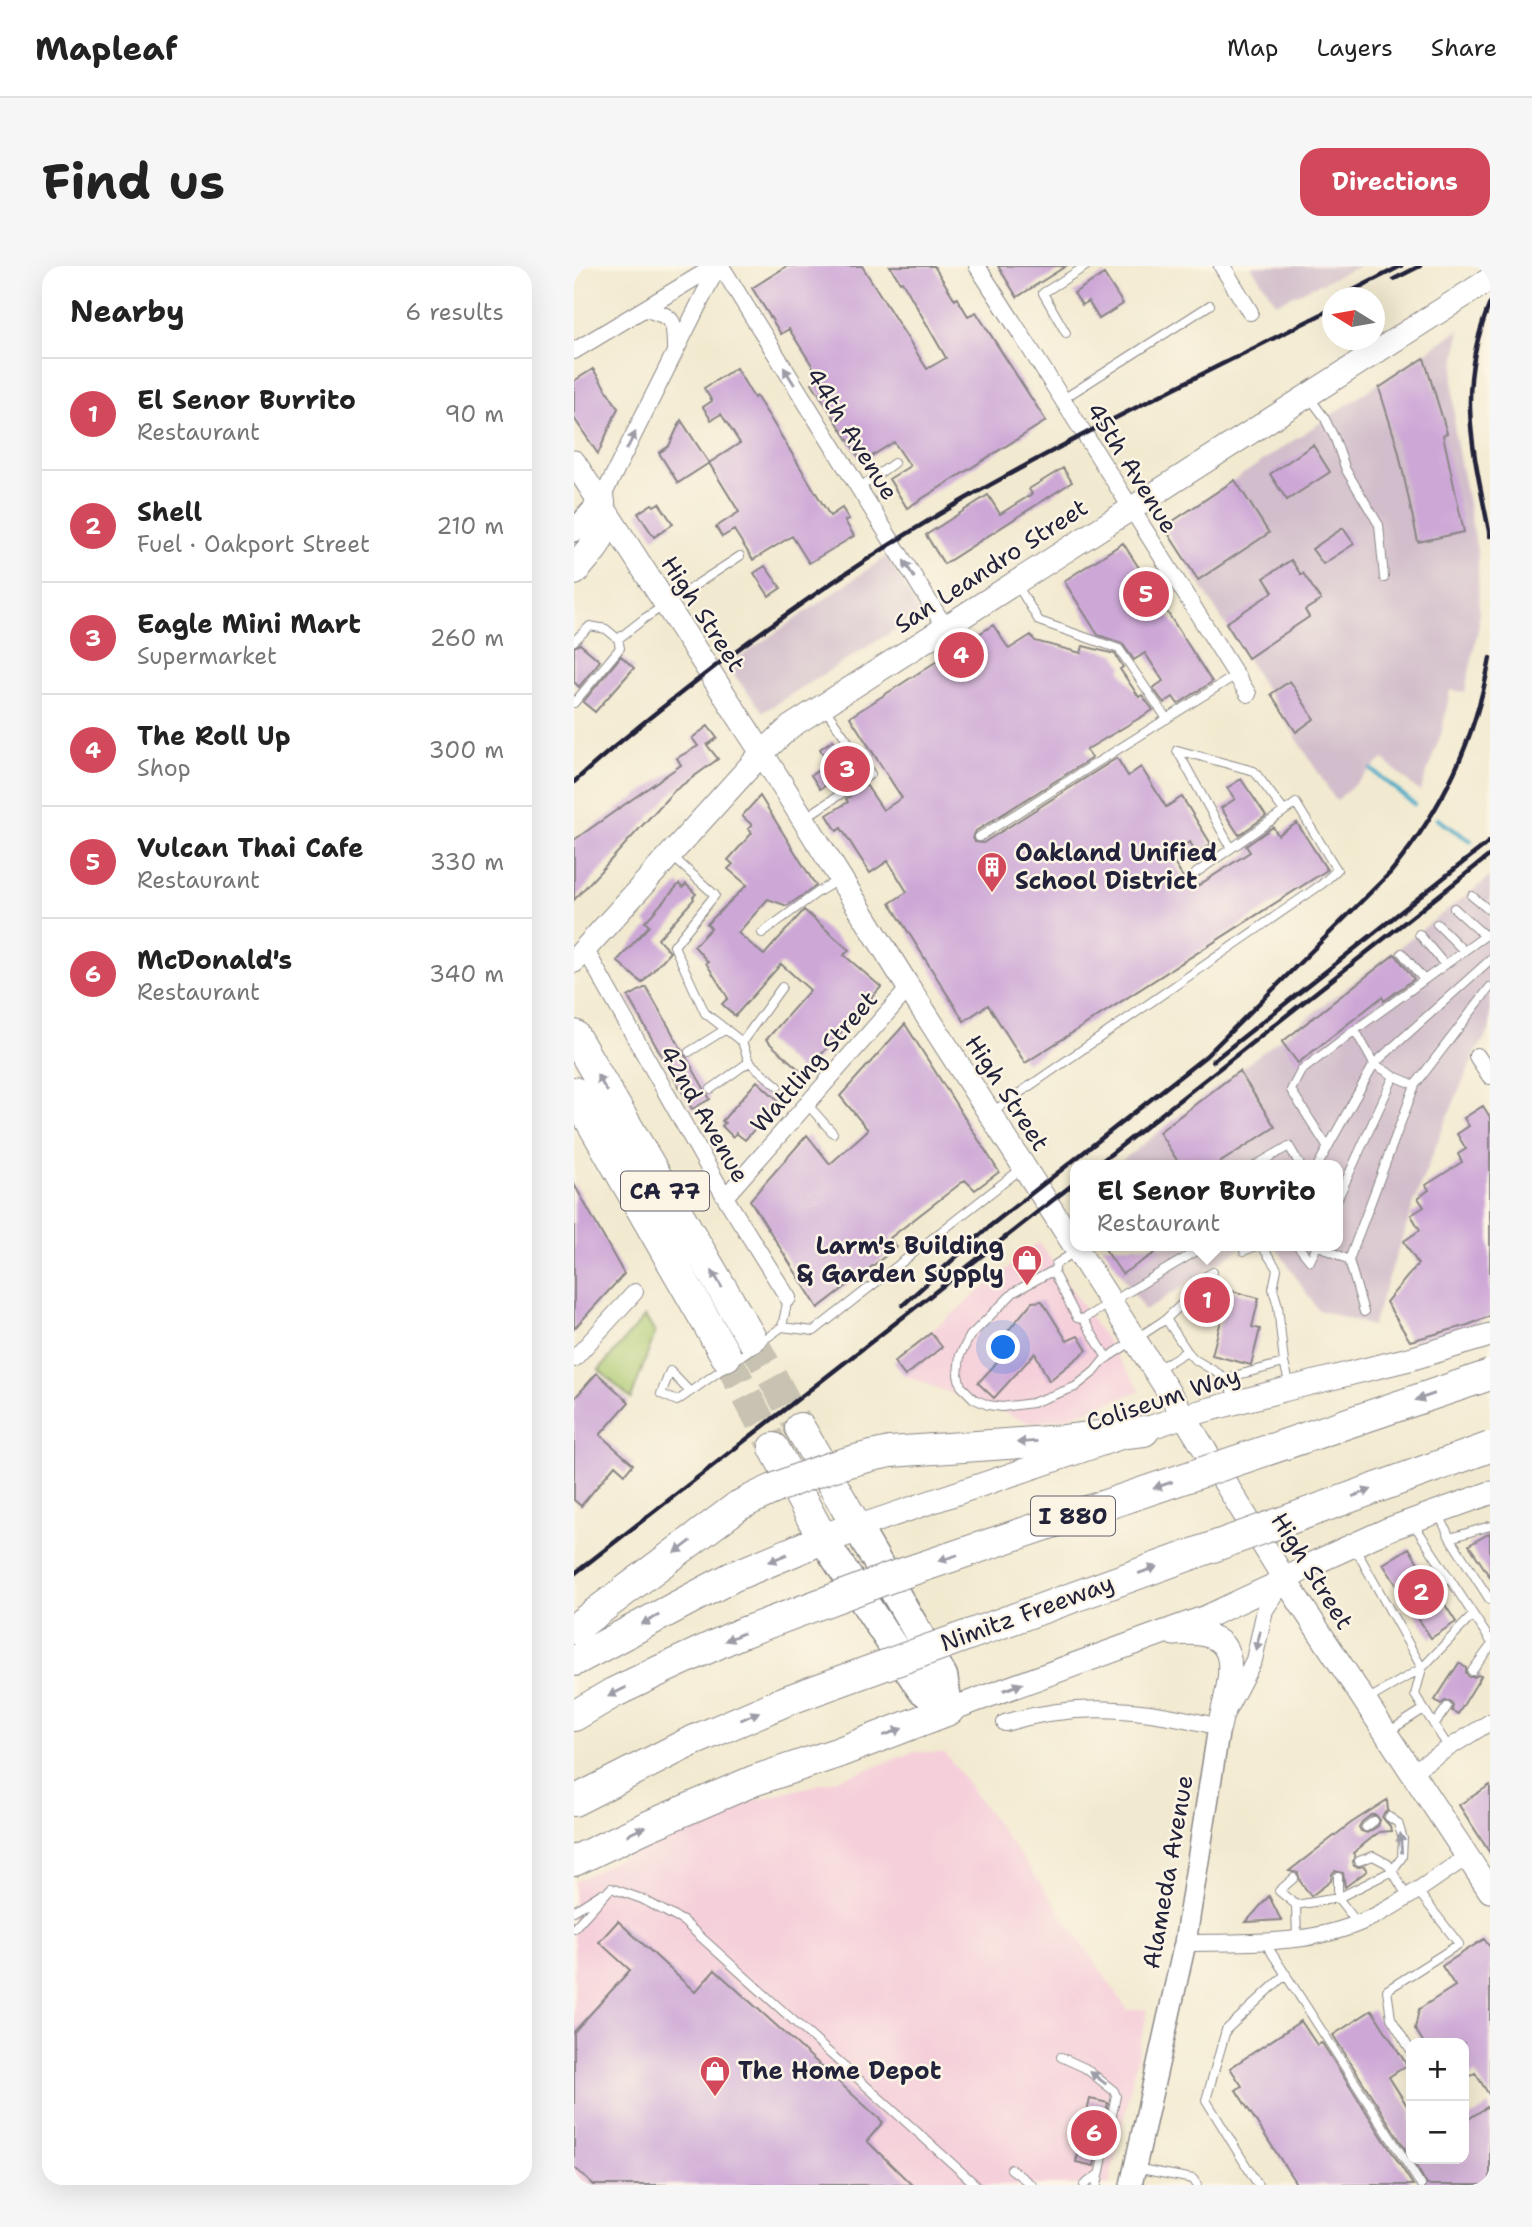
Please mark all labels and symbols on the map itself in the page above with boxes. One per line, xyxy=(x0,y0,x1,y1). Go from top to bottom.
north arrow xyxy=(1322,287,1385,350)
street label: 44th Avenue xyxy=(799,362,905,506)
one-way arrow xyxy=(782,366,795,385)
street label: 45th Avenue xyxy=(1079,396,1185,540)
one-way arrow xyxy=(625,431,636,451)
street label: San Leandro Street xyxy=(888,491,1094,641)
street label: High Street xyxy=(654,550,752,678)
one-way arrow xyxy=(903,559,916,578)
pin: 5 xyxy=(1123,568,1169,620)
pin: 4 xyxy=(938,629,984,681)
pin: 3 xyxy=(824,743,870,795)
place label: Oakland Unified School District xyxy=(1015,837,1217,897)
building icon: Oakland Unified School District xyxy=(975,850,1009,894)
street label: Wattling Street xyxy=(743,984,885,1140)
street label: High Street xyxy=(958,1029,1056,1157)
street label: 42nd Avenue xyxy=(652,1039,756,1189)
one-way arrow xyxy=(596,1073,608,1092)
road number: CA 77 xyxy=(621,1172,709,1210)
place label: Larm's Building & Garden Supply xyxy=(797,1230,1004,1290)
shop icon: Larm's Building & Garden Supply xyxy=(1010,1243,1044,1287)
one-way arrow xyxy=(711,1270,723,1289)
pin: 1 xyxy=(1184,1274,1230,1326)
your location xyxy=(986,1330,1020,1364)
street label: Coliseum Way xyxy=(1082,1359,1244,1439)
one-way arrow xyxy=(1415,1392,1436,1403)
one-way arrow xyxy=(1016,1437,1038,1448)
one-way arrow xyxy=(1153,1480,1174,1491)
one-way arrow xyxy=(1351,1487,1372,1498)
road number: I 880 xyxy=(1031,1497,1115,1536)
street label: High Street xyxy=(1263,1506,1361,1636)
one-way arrow xyxy=(675,1539,693,1554)
one-way arrow xyxy=(767,1552,788,1563)
one-way arrow xyxy=(937,1553,958,1564)
one-way arrow xyxy=(1137,1564,1158,1575)
pin: 2 xyxy=(1398,1566,1444,1618)
street label: Nimitz Freeway xyxy=(936,1567,1118,1659)
one-way arrow xyxy=(639,1613,659,1625)
one-way arrow xyxy=(1253,1630,1264,1652)
one-way arrow xyxy=(724,1632,745,1643)
one-way arrow xyxy=(1002,1681,1023,1692)
one-way arrow xyxy=(607,1686,627,1697)
one-way arrow xyxy=(740,1710,761,1721)
one-way arrow xyxy=(882,1726,903,1737)
street label: Alameda Avenue xyxy=(1135,1773,1201,1971)
one-way arrow xyxy=(626,1826,646,1837)
one-way arrow xyxy=(1395,1832,1406,1854)
shop icon: The Home Depot xyxy=(698,2054,732,2098)
place label: The Home Depot xyxy=(738,2055,942,2087)
one-way arrow xyxy=(1089,2072,1107,2086)
pin: 6 xyxy=(1071,2107,1117,2159)

